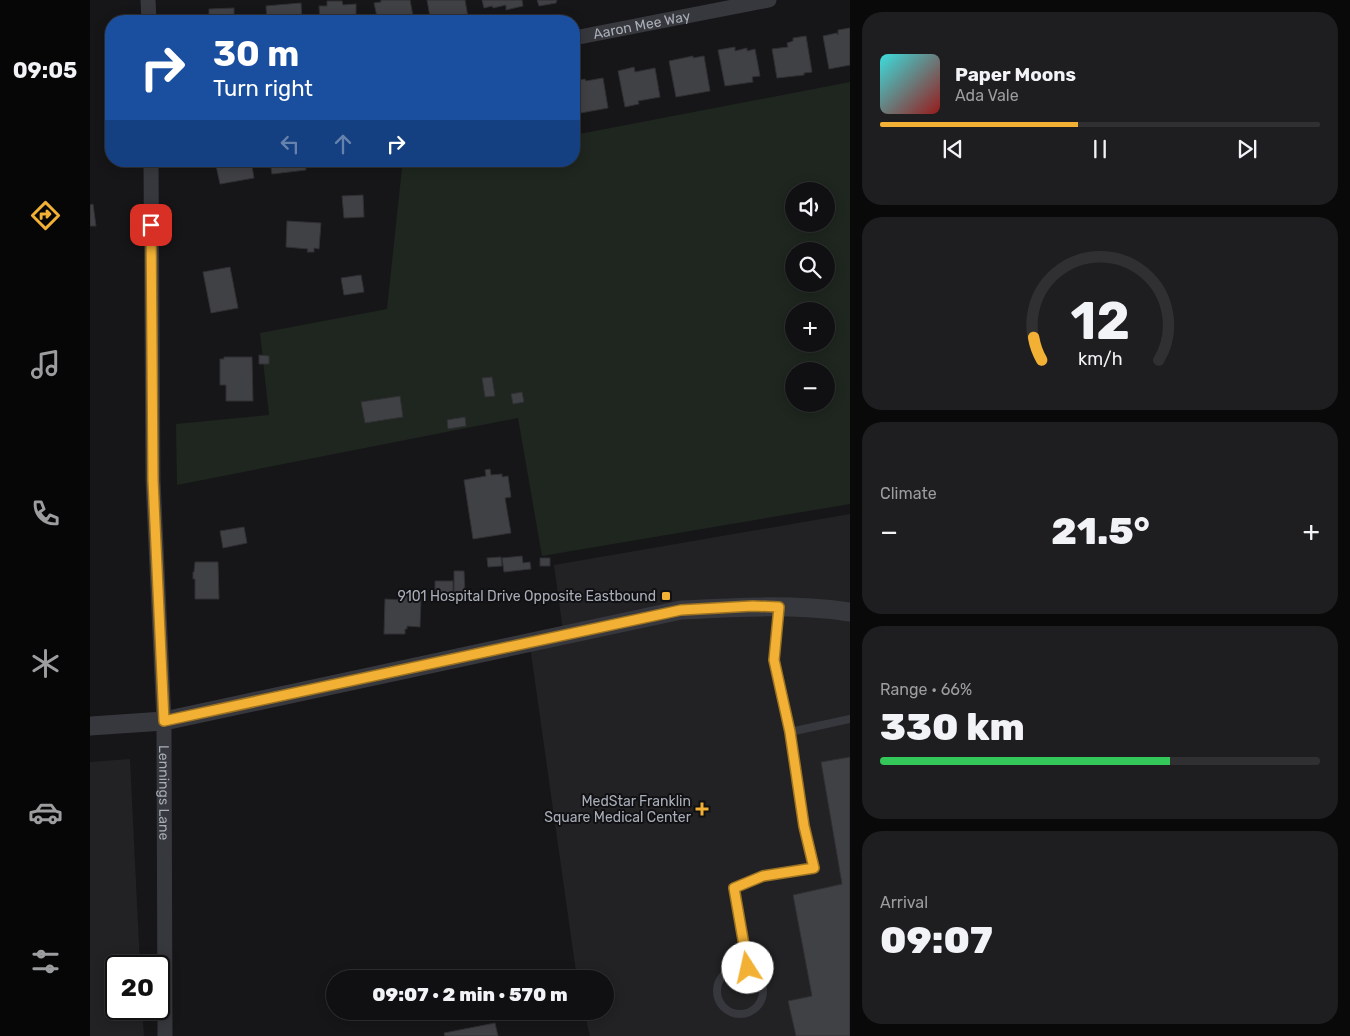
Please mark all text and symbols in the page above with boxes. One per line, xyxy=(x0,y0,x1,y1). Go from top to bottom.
street label: Aaron Mee Way xyxy=(592,7,692,43)
text: 30 m xyxy=(213,33,299,75)
icon: right xyxy=(130,35,195,100)
text: 09:05 xyxy=(13,57,77,84)
text: Paper Moons xyxy=(955,63,1076,86)
text: Turn right xyxy=(213,75,313,102)
text: Ada Vale xyxy=(955,86,1019,105)
icon: left xyxy=(276,130,304,158)
icon: ahead xyxy=(329,130,357,158)
icon: right xyxy=(382,130,410,158)
icon: previous xyxy=(939,135,967,163)
icon: pause xyxy=(1086,135,1114,163)
icon: next xyxy=(1233,135,1261,163)
map controls xyxy=(785,182,835,412)
button: sound xyxy=(785,182,835,232)
icon: directions xyxy=(28,198,63,233)
pin xyxy=(130,204,172,246)
icon: arrive xyxy=(137,211,165,239)
button: search xyxy=(785,242,835,292)
text: 12 xyxy=(1070,290,1130,352)
button: + xyxy=(785,302,835,352)
icon: music xyxy=(28,347,63,382)
text: km/h xyxy=(1078,348,1122,369)
button: − xyxy=(785,362,835,412)
text: Climate xyxy=(880,484,937,503)
icon: phone xyxy=(28,496,63,531)
text: 21.5° xyxy=(1051,508,1150,554)
text: − xyxy=(880,515,898,548)
text: + xyxy=(1303,515,1320,548)
place label: 9101 Hospital Drive Opposite Eastbound xyxy=(397,588,656,605)
marker: 9101 Hospital Drive Opposite Eastbound xyxy=(660,590,672,602)
icon: climate xyxy=(28,646,63,681)
text: Range · 66% xyxy=(880,680,972,699)
text: 330 km xyxy=(880,704,1025,750)
street label: Lennings Lane xyxy=(156,745,173,841)
place label: MedStar Franklin Square Medical Center xyxy=(544,793,692,826)
icon: car xyxy=(28,795,63,830)
marker: MedStar Franklin Square Medical Center xyxy=(695,802,709,816)
text: Arrival xyxy=(880,893,928,912)
text: 09:07 xyxy=(880,917,993,963)
position arrow xyxy=(721,941,773,993)
icon: filters xyxy=(28,944,63,979)
speed limit sign: 20 xyxy=(105,955,170,1020)
text: 09:07 · 2 min · 570 m xyxy=(372,983,568,1006)

